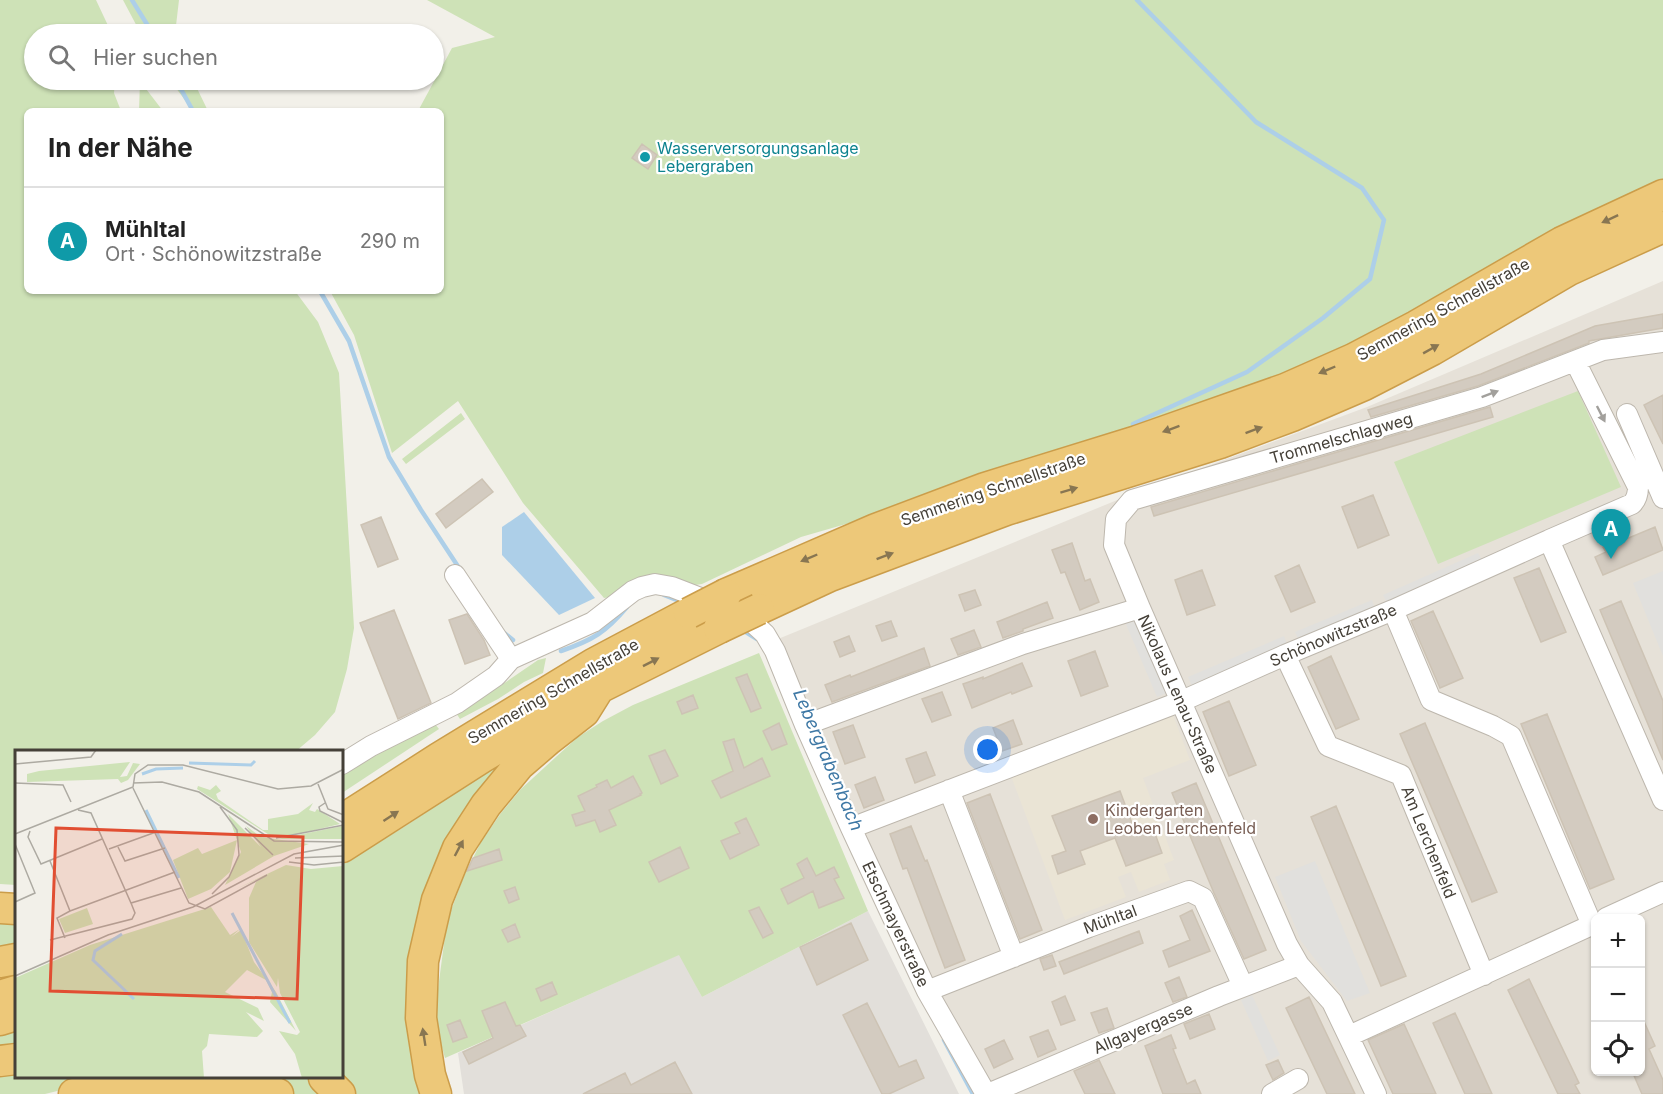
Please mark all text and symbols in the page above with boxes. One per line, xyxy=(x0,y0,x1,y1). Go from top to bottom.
search box xyxy=(24,24,444,90)
icon: search xyxy=(45,41,78,74)
text: Hier suchen xyxy=(93,44,218,70)
text: In der Nähe xyxy=(48,132,193,163)
place label: Wasserversorgungsanlage Lebergraben xyxy=(657,138,859,176)
marker: Wasserversorgungsanlage Lebergraben xyxy=(638,150,652,164)
one-way arrow xyxy=(1601,214,1619,224)
text: Mühltal xyxy=(105,216,186,242)
text: A xyxy=(60,229,75,253)
text: 290 m xyxy=(360,229,420,253)
text: Ort · Schönowitzstraße xyxy=(105,242,322,266)
street label: Semmering Schnellstraße xyxy=(1353,253,1533,365)
one-way arrow xyxy=(1423,344,1440,354)
one-way arrow xyxy=(1318,366,1336,376)
one-way arrow xyxy=(1482,389,1500,399)
one-way arrow xyxy=(1596,405,1606,422)
street label: Trommelschlagweg xyxy=(1267,408,1415,468)
one-way arrow xyxy=(1162,425,1180,435)
one-way arrow xyxy=(1246,425,1264,435)
street label: Semmering Schnellstraße xyxy=(898,448,1088,530)
one-way arrow xyxy=(1060,485,1078,494)
pin: A xyxy=(1592,510,1630,559)
one-way arrow xyxy=(876,550,894,560)
one-way arrow xyxy=(800,553,818,563)
street label: Schönowitzstraße xyxy=(1266,599,1400,671)
street label: Nikolaus Lenau-Straße xyxy=(1134,611,1222,777)
street label: Semmering Schnellstraße xyxy=(464,634,642,748)
one-way arrow xyxy=(643,657,660,666)
water label: Lebergrabenbach xyxy=(789,686,868,834)
your location xyxy=(973,735,1002,764)
inset map xyxy=(15,750,344,1079)
street label: Am Lerchenfeld xyxy=(1397,783,1461,901)
place label: Kindergarten Leoben Lerchenfeld xyxy=(1105,800,1256,838)
one-way arrow xyxy=(383,810,399,821)
marker: Kindergarten Leoben Lerchenfeld xyxy=(1086,812,1100,826)
one-way arrow xyxy=(454,839,464,856)
street label: Etschmayerstraße xyxy=(858,858,934,990)
street label: Mühltal xyxy=(1080,900,1140,938)
map controls xyxy=(1591,914,1645,1076)
button: + xyxy=(1591,914,1645,968)
button: − xyxy=(1591,968,1645,1022)
street label: Allgayergasse xyxy=(1090,998,1196,1058)
button: locate xyxy=(1591,1022,1645,1076)
one-way arrow xyxy=(419,1027,428,1046)

